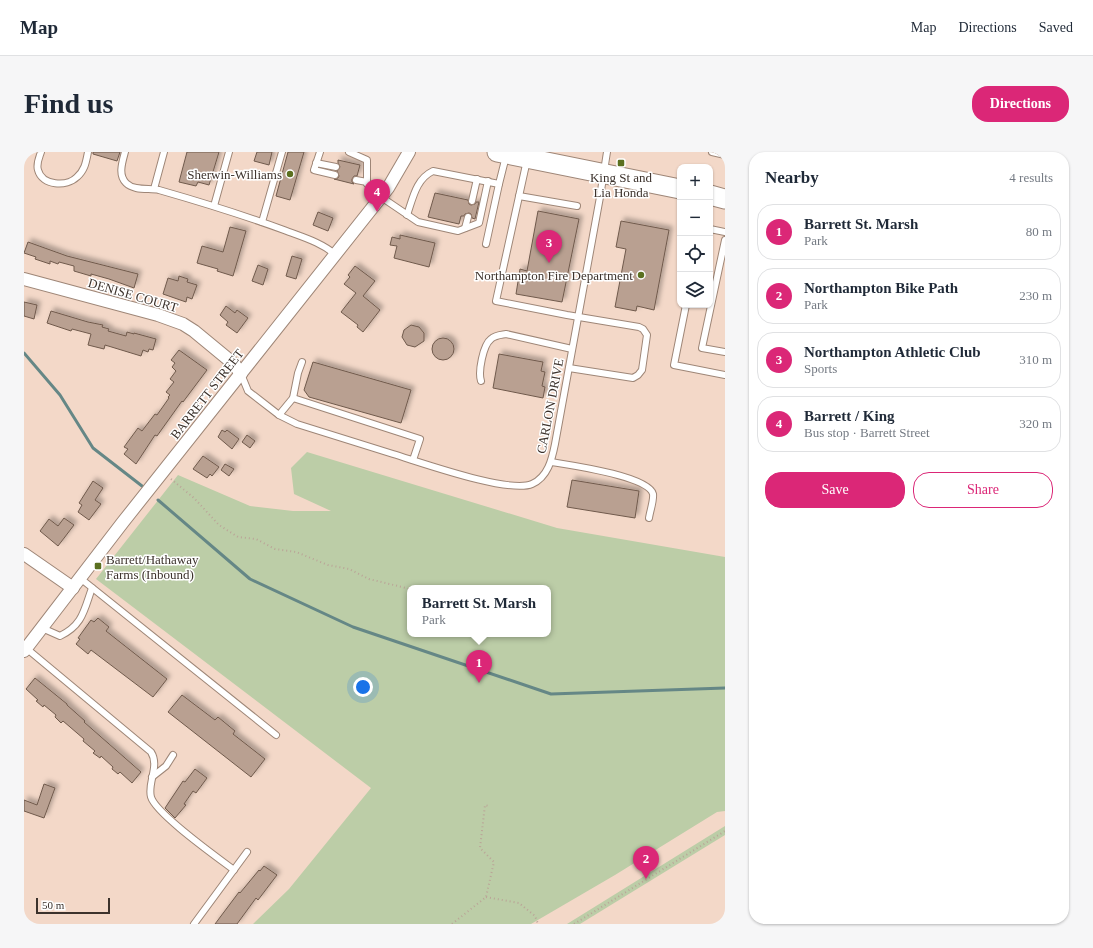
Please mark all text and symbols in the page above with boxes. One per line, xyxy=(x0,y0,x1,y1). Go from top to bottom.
text: Map xyxy=(20,17,58,38)
text: Map xyxy=(911,20,936,35)
text: Directions xyxy=(958,20,1017,35)
text: Saved xyxy=(1039,20,1073,35)
button: Directions xyxy=(972,86,1069,122)
text: Find us xyxy=(24,88,114,119)
marker: King St and Lia Honda xyxy=(616,158,626,168)
map controls xyxy=(677,164,713,308)
button: + xyxy=(677,164,713,200)
place label: Sherwin-Williams xyxy=(187,167,282,182)
text: Nearby xyxy=(765,168,819,187)
marker: Sherwin-Williams xyxy=(285,169,295,179)
place label: King St and Lia Honda xyxy=(590,170,653,200)
text: 4 results xyxy=(1009,170,1053,185)
pin: 4 xyxy=(364,179,390,212)
button: − xyxy=(677,200,713,236)
text: Barrett St. Marsh xyxy=(804,216,918,232)
text: 1 xyxy=(776,224,782,239)
text: 80 m xyxy=(1026,224,1052,239)
pin: 3 xyxy=(536,230,562,263)
text: Park xyxy=(804,233,828,248)
button: locate xyxy=(677,236,713,272)
place label: Northampton Fire Department xyxy=(475,268,633,283)
marker: Northampton Fire Department xyxy=(636,270,646,280)
button: layers xyxy=(677,272,713,308)
street label: DENISE COURT xyxy=(86,275,180,315)
text: Northampton Bike Path xyxy=(804,280,958,296)
text: 2 xyxy=(776,288,782,303)
text: 230 m xyxy=(1019,288,1052,303)
text: Park xyxy=(804,297,828,312)
text: Northampton Athletic Club xyxy=(804,344,981,360)
street label: BARRETT STREET xyxy=(167,346,247,442)
text: 3 xyxy=(776,352,782,367)
text: 310 m xyxy=(1019,352,1052,367)
street label: CARLON DRIVE xyxy=(533,357,567,455)
text: Sports xyxy=(804,361,837,376)
text: Barrett / King xyxy=(804,408,895,424)
text: 4 xyxy=(776,416,782,431)
text: 320 m xyxy=(1019,416,1052,431)
text: Bus stop · Barrett Street xyxy=(804,425,930,440)
button: Save xyxy=(765,472,905,508)
button: Share xyxy=(913,472,1053,508)
place label: Barrett/Hathaway Farms (Inbound) xyxy=(106,552,199,582)
marker: Barrett/Hathaway Farms (Inbound) xyxy=(93,561,103,571)
popup xyxy=(407,585,551,637)
text: Barrett St. Marsh xyxy=(422,595,536,611)
text: Park xyxy=(422,612,446,627)
pin: 1 xyxy=(466,650,492,683)
your location xyxy=(353,677,373,697)
pin: 2 xyxy=(633,846,659,879)
scale bar xyxy=(36,896,110,915)
text: 50 m xyxy=(42,899,64,911)

